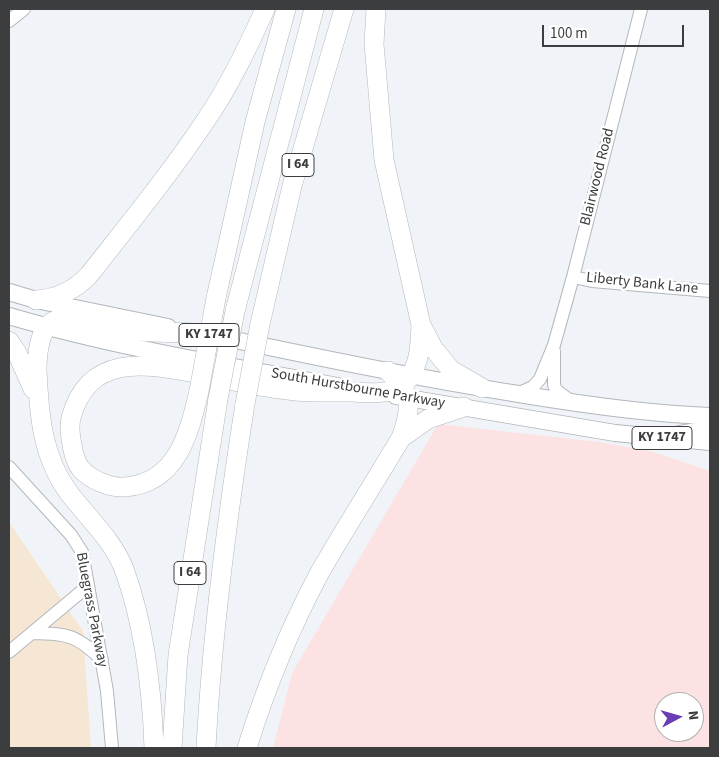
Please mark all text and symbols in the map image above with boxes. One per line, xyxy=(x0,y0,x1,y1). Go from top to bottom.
scale bar xyxy=(544,15,686,47)
text: 100 m xyxy=(550,23,588,44)
street label: Blairwood Road xyxy=(577,126,619,228)
road number: I 64 xyxy=(282,154,314,176)
street label: Liberty Bank Lane xyxy=(585,269,699,299)
road number: KY 1747 xyxy=(179,324,239,346)
street label: South Hurstbourne Parkway xyxy=(270,365,446,413)
road number: KY 1747 xyxy=(632,426,692,449)
street label: Bluegrass Parkway xyxy=(71,551,111,669)
road number: I 64 xyxy=(174,562,206,584)
north arrow xyxy=(654,692,704,742)
text: N xyxy=(682,710,703,721)

